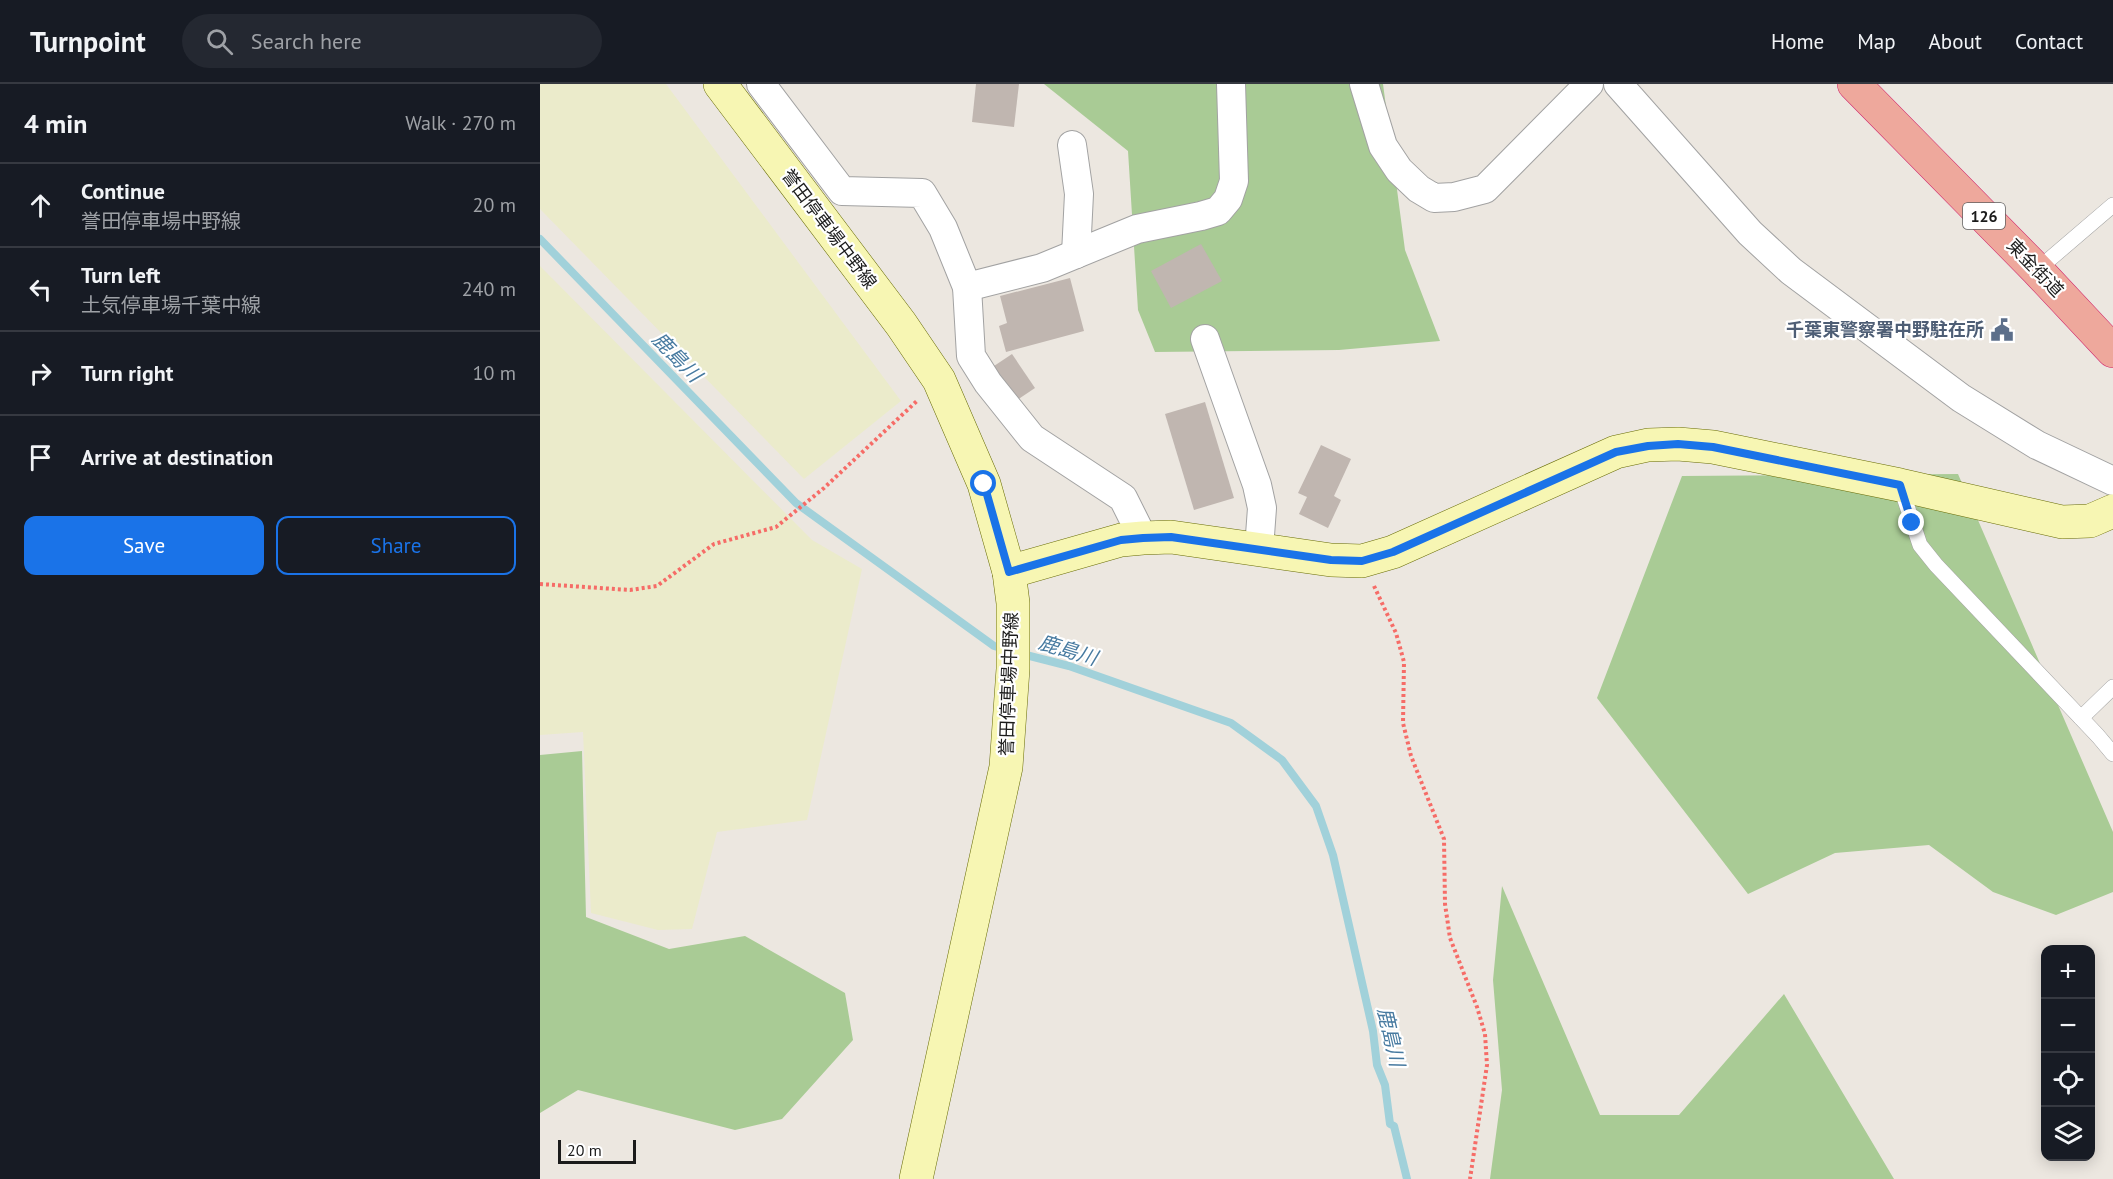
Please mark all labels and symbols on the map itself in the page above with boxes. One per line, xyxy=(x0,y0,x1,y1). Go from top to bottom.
street label: 誉田停車場中野線 xyxy=(777,164,882,293)
road number: 126 xyxy=(1963,203,2005,229)
street label: 東金街道 xyxy=(2002,234,2069,302)
public building icon: 千葉東警察署中野駐在所 xyxy=(1989,317,2015,343)
place label: 千葉東警察署中野駐在所 xyxy=(1786,318,1984,341)
water label: 鹿島川 xyxy=(647,326,709,389)
route start xyxy=(970,470,996,496)
route end xyxy=(1898,509,1924,535)
street label: 誉田停車場中野線 xyxy=(994,612,1023,756)
water label: 鹿島川 xyxy=(1036,629,1102,672)
water label: 鹿島川 xyxy=(1372,1005,1411,1071)
scale bar xyxy=(558,1137,636,1164)

